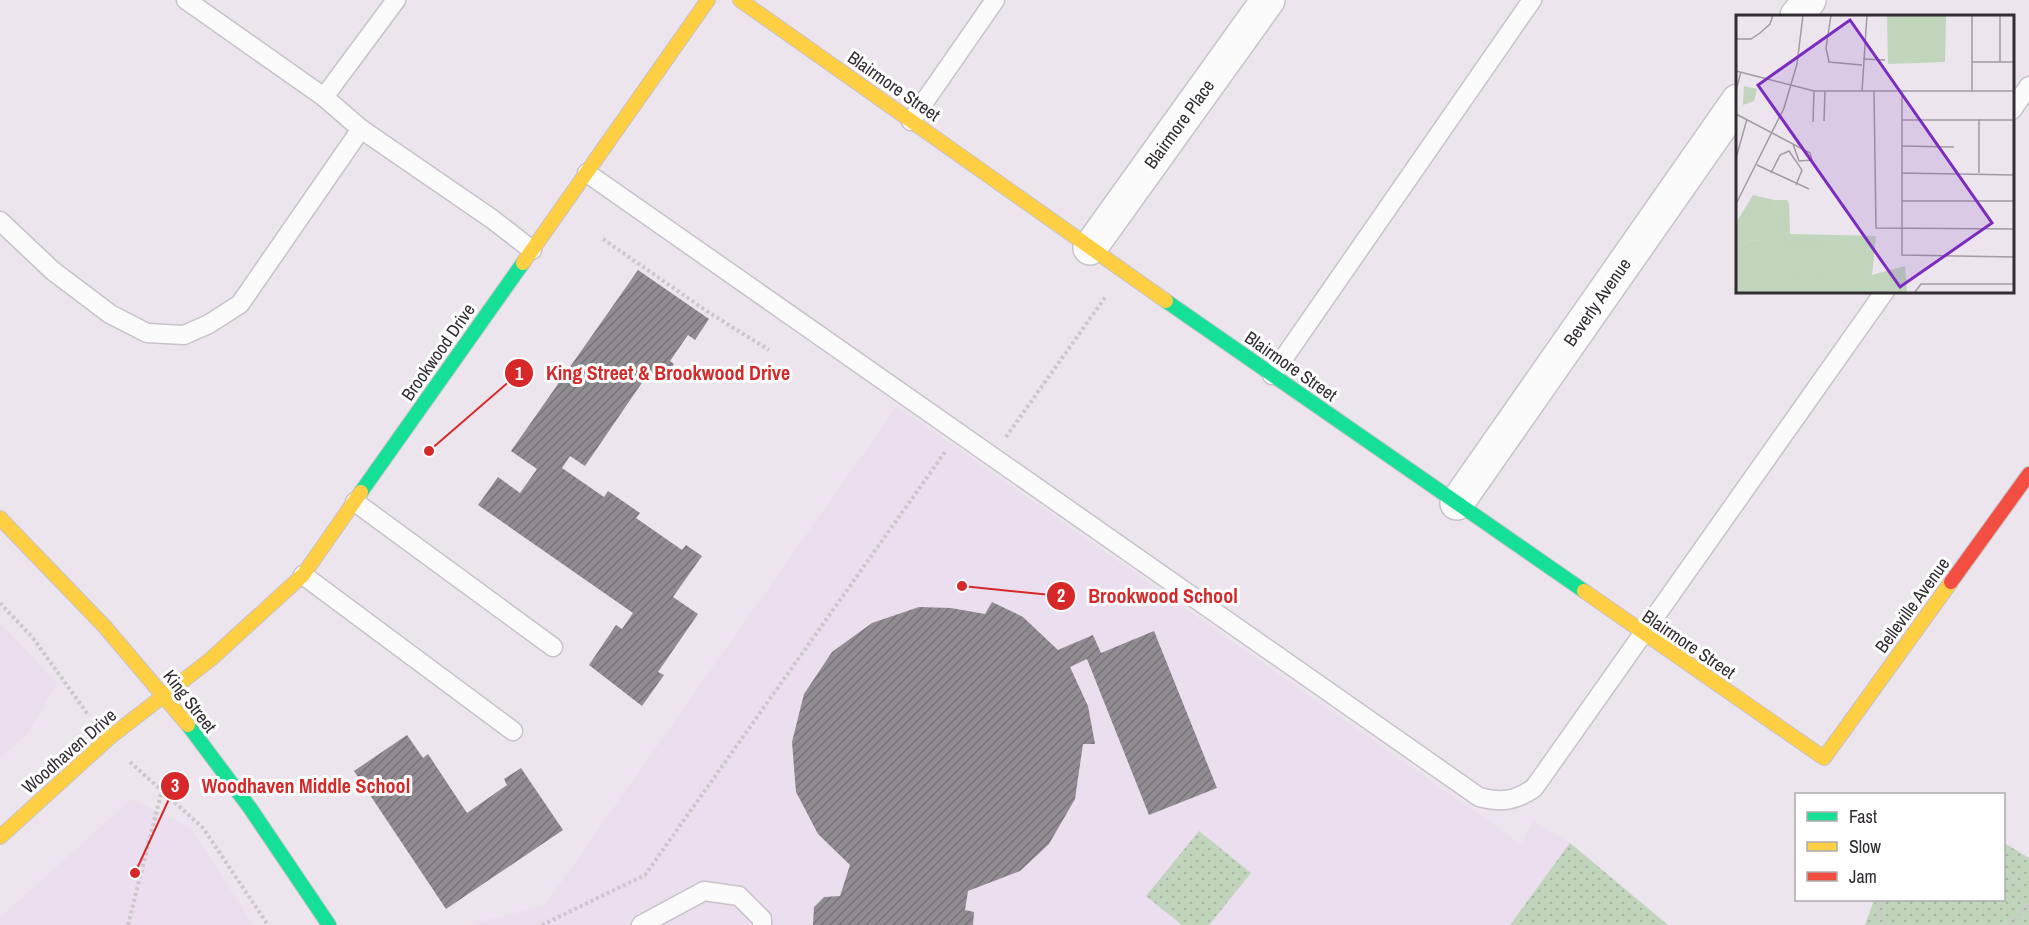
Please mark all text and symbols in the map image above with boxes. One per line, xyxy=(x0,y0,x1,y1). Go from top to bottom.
inset map xyxy=(1736,15,2014,292)
street label: Blairmore Street xyxy=(843,45,945,127)
street label: Blairmore Place xyxy=(1138,74,1220,174)
street label: Beverly Avenue xyxy=(1557,253,1637,351)
street label: Brookwood Drive xyxy=(395,298,481,406)
street label: Blairmore Street xyxy=(1240,325,1342,407)
callout: King Street & Brookwood Drive xyxy=(504,354,802,392)
text: King Street & Brookwood Drive xyxy=(546,359,790,386)
text: 1 xyxy=(515,361,524,386)
street label: Belleville Avenue xyxy=(1869,552,1955,658)
callout: Brookwood School xyxy=(1046,577,1250,615)
text: Brookwood School xyxy=(1088,582,1238,609)
text: 2 xyxy=(1057,583,1065,608)
street label: Blairmore Street xyxy=(1637,604,1741,684)
street label: King Street xyxy=(157,664,223,738)
street label: Woodhaven Drive xyxy=(16,703,122,799)
callout: Woodhaven Middle School xyxy=(160,767,422,805)
text: Woodhaven Middle School xyxy=(202,772,410,799)
text: 3 xyxy=(171,773,179,798)
legend xyxy=(1795,793,2005,901)
text: Fast xyxy=(1849,804,1877,829)
text: Slow xyxy=(1849,834,1881,859)
text: Jam xyxy=(1849,864,1877,889)

